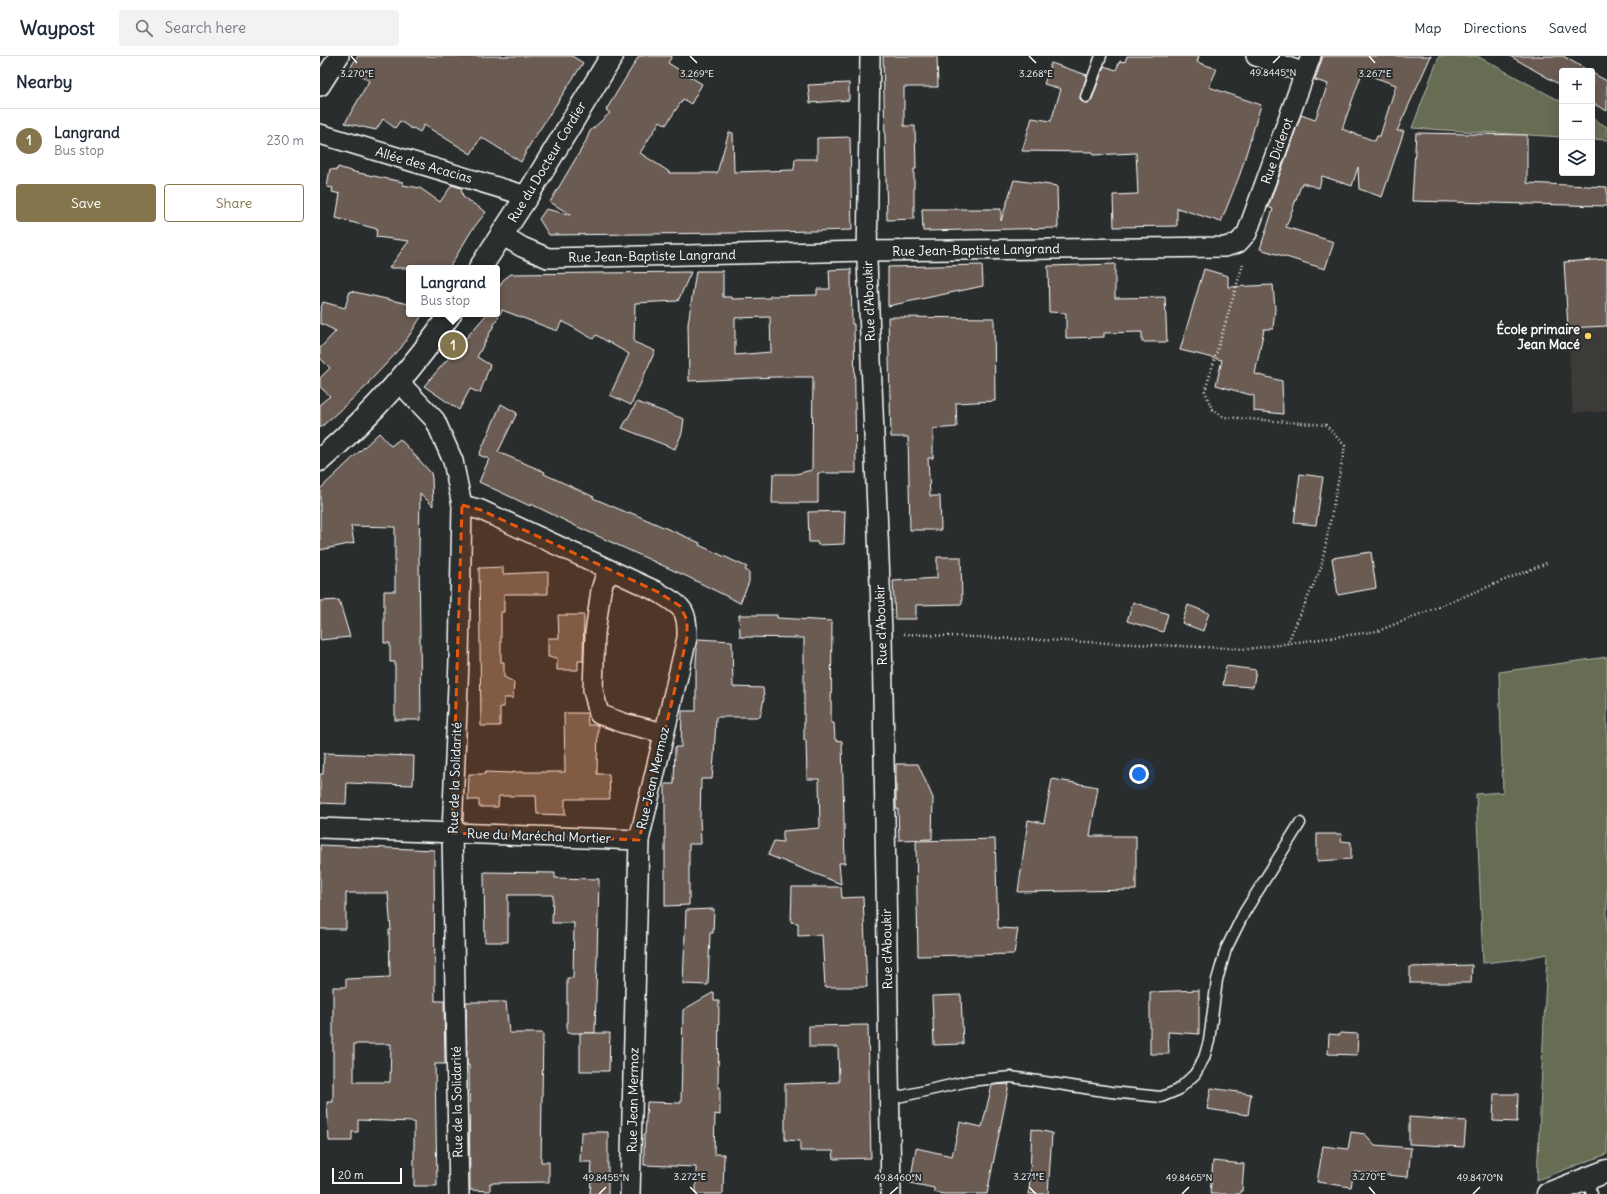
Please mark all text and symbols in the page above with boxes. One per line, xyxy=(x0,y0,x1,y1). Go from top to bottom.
search box xyxy=(119,10,399,46)
text: Waypost xyxy=(20,16,95,40)
icon: search xyxy=(133,17,155,39)
text: Search here xyxy=(165,18,246,37)
text: Map xyxy=(1414,19,1441,37)
text: Directions xyxy=(1463,19,1527,37)
text: Saved xyxy=(1549,19,1587,37)
text: 49.8445°N xyxy=(1250,66,1296,79)
text: 3.270°E xyxy=(340,67,374,80)
text: 3.269°E xyxy=(680,67,714,80)
text: 3.268°E xyxy=(1019,67,1053,80)
text: 3.267°E xyxy=(1358,67,1392,80)
map controls xyxy=(1559,68,1595,176)
button: + xyxy=(1559,68,1595,104)
text: Nearby xyxy=(16,71,72,93)
street label: Rue du Docteur Cordier xyxy=(504,98,590,226)
button: − xyxy=(1559,104,1595,140)
street label: Rue Diderot xyxy=(1257,115,1297,186)
text: Langrand xyxy=(54,123,120,142)
text: 1 xyxy=(26,132,32,149)
text: 230 m xyxy=(266,132,304,149)
button: layers xyxy=(1559,140,1595,176)
text: Bus stop xyxy=(54,142,104,159)
street label: Allée des Acacias xyxy=(374,143,474,187)
button: Save xyxy=(16,184,156,222)
button: Share xyxy=(164,184,304,222)
street label: Rue Jean-Baptiste Langrand xyxy=(892,240,1060,260)
street label: Rue Jean-Baptiste Langrand xyxy=(568,246,736,266)
street label: Rue d'Aboukir xyxy=(859,260,879,342)
popup xyxy=(406,265,500,317)
text: Langrand xyxy=(420,273,486,292)
text: Bus stop xyxy=(420,292,470,309)
place label: École primaire Jean Macé xyxy=(1496,320,1580,353)
pin: 1 xyxy=(440,330,466,360)
marker: École primaire Jean Macé xyxy=(1583,331,1593,341)
street label: Rue d'Aboukir xyxy=(871,584,891,666)
street label: Rue de la Solidarité xyxy=(445,722,465,834)
street label: Rue Jean Mermoz xyxy=(633,725,673,831)
your location xyxy=(1129,764,1149,784)
street label: Rue du Maréchal Mortier xyxy=(467,825,612,847)
street label: Rue d'Aboukir xyxy=(878,908,896,990)
street label: Rue de la Solidarité xyxy=(448,1046,466,1158)
street label: Rue Jean Mermoz xyxy=(624,1047,642,1153)
scale bar xyxy=(332,1166,402,1185)
text: 20 m xyxy=(338,1168,364,1182)
text: 3.272°E xyxy=(674,1170,707,1183)
text: 3.271°E xyxy=(1013,1170,1045,1183)
text: 3.270°E xyxy=(1352,1170,1386,1183)
text: 49.8455°N xyxy=(583,1171,629,1184)
text: 49.8460°N xyxy=(874,1171,922,1184)
text: 49.8465°N xyxy=(1166,1171,1212,1184)
text: 49.8470°N xyxy=(1457,1171,1503,1184)

